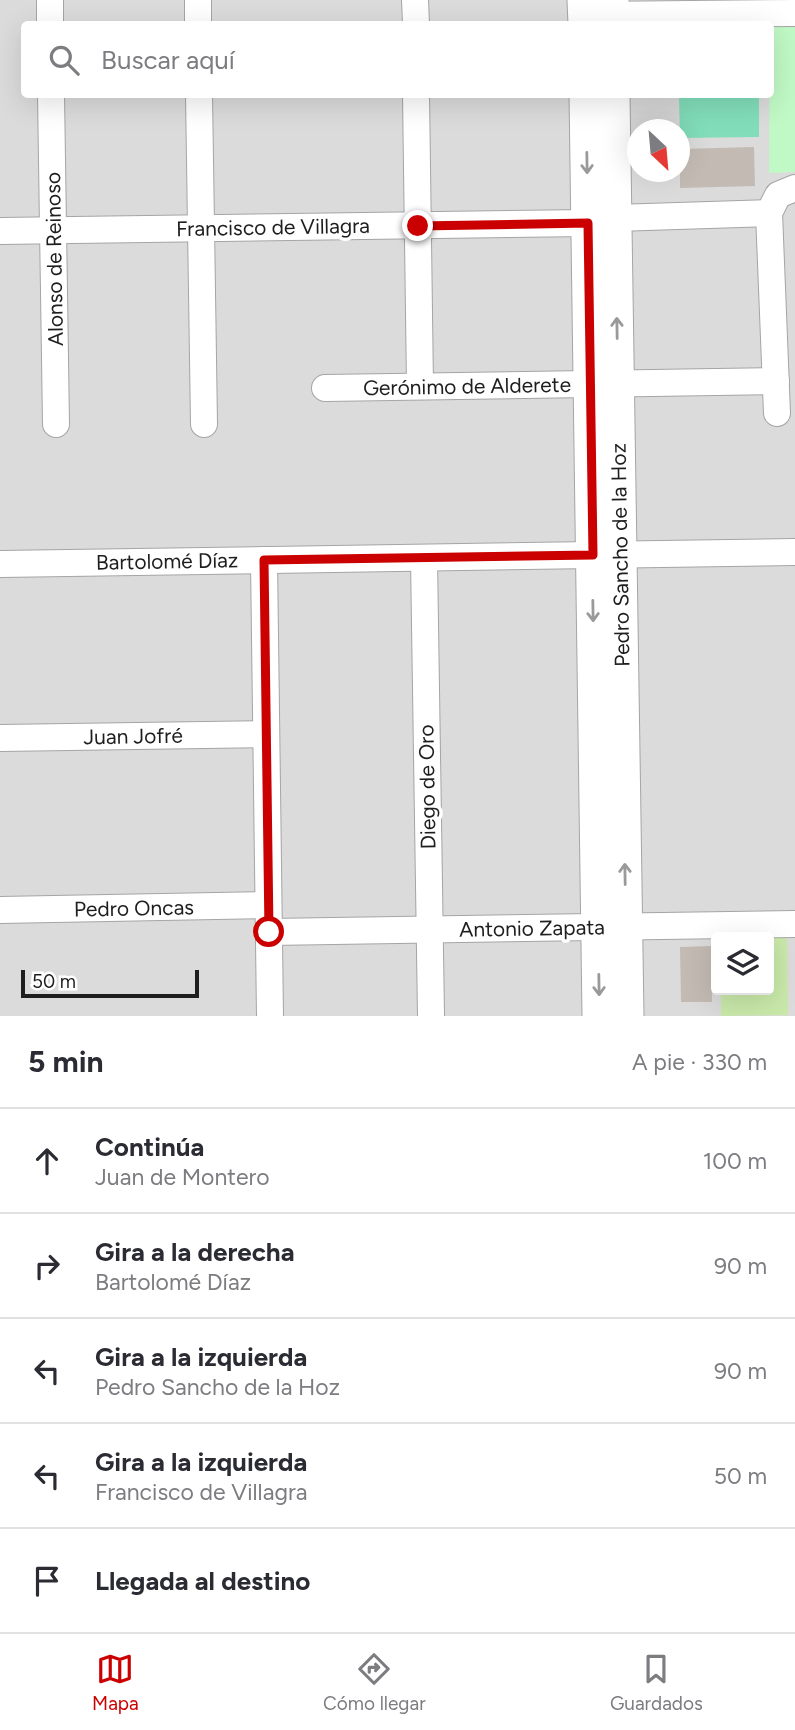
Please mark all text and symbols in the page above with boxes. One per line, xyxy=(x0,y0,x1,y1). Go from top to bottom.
search box xyxy=(21,21,774,98)
icon: search xyxy=(45,41,83,79)
text: Buscar aquí xyxy=(101,44,235,76)
north arrow xyxy=(627,119,690,182)
one-way arrow xyxy=(580,151,594,174)
street label: Alonso de Reinoso xyxy=(40,172,68,346)
route end xyxy=(402,210,433,241)
street label: Francisco de Villagra xyxy=(176,213,370,241)
one-way arrow xyxy=(610,317,624,340)
street label: Gerónimo de Alderete xyxy=(363,372,571,400)
street label: Pedro Sancho de la Hoz xyxy=(606,443,634,667)
street label: Bartolomé Díaz xyxy=(96,547,238,575)
one-way arrow xyxy=(586,599,600,622)
street label: Juan Jofré xyxy=(83,723,183,749)
street label: Diego de Oro xyxy=(413,724,441,850)
one-way arrow xyxy=(618,863,632,886)
street label: Pedro Oncas xyxy=(74,894,194,922)
street label: Antonio Zapata xyxy=(459,914,605,942)
route start xyxy=(253,916,284,947)
map controls xyxy=(711,932,774,995)
button: layers xyxy=(711,932,774,995)
scale bar xyxy=(21,967,200,999)
text: 50 m xyxy=(32,970,76,993)
one-way arrow xyxy=(592,973,606,996)
text: 5 min xyxy=(28,1043,104,1080)
text: A pie · 330 m xyxy=(632,1048,767,1076)
text: Continúa xyxy=(95,1131,204,1163)
icon: ahead xyxy=(28,1142,66,1180)
text: 100 m xyxy=(703,1147,767,1175)
text: Juan de Montero xyxy=(95,1163,270,1191)
text: Gira a la derecha xyxy=(95,1236,295,1268)
icon: right xyxy=(28,1247,66,1285)
text: 90 m xyxy=(714,1252,767,1280)
text: Bartolomé Díaz xyxy=(95,1268,251,1296)
text: Gira a la izquierda xyxy=(95,1341,307,1373)
icon: left xyxy=(28,1352,66,1390)
text: 90 m xyxy=(714,1357,767,1385)
text: Pedro Sancho de la Hoz xyxy=(95,1373,340,1401)
text: Gira a la izquierda xyxy=(95,1446,307,1478)
icon: left xyxy=(28,1457,66,1495)
text: 50 m xyxy=(714,1462,767,1490)
text: Francisco de Villagra xyxy=(95,1478,307,1506)
icon: arrive xyxy=(28,1562,66,1600)
text: Llegada al destino xyxy=(95,1565,310,1597)
tab: Mapa xyxy=(92,1650,139,1715)
tab: Cómo llegar xyxy=(323,1650,426,1715)
tab: Guardados xyxy=(610,1650,703,1715)

